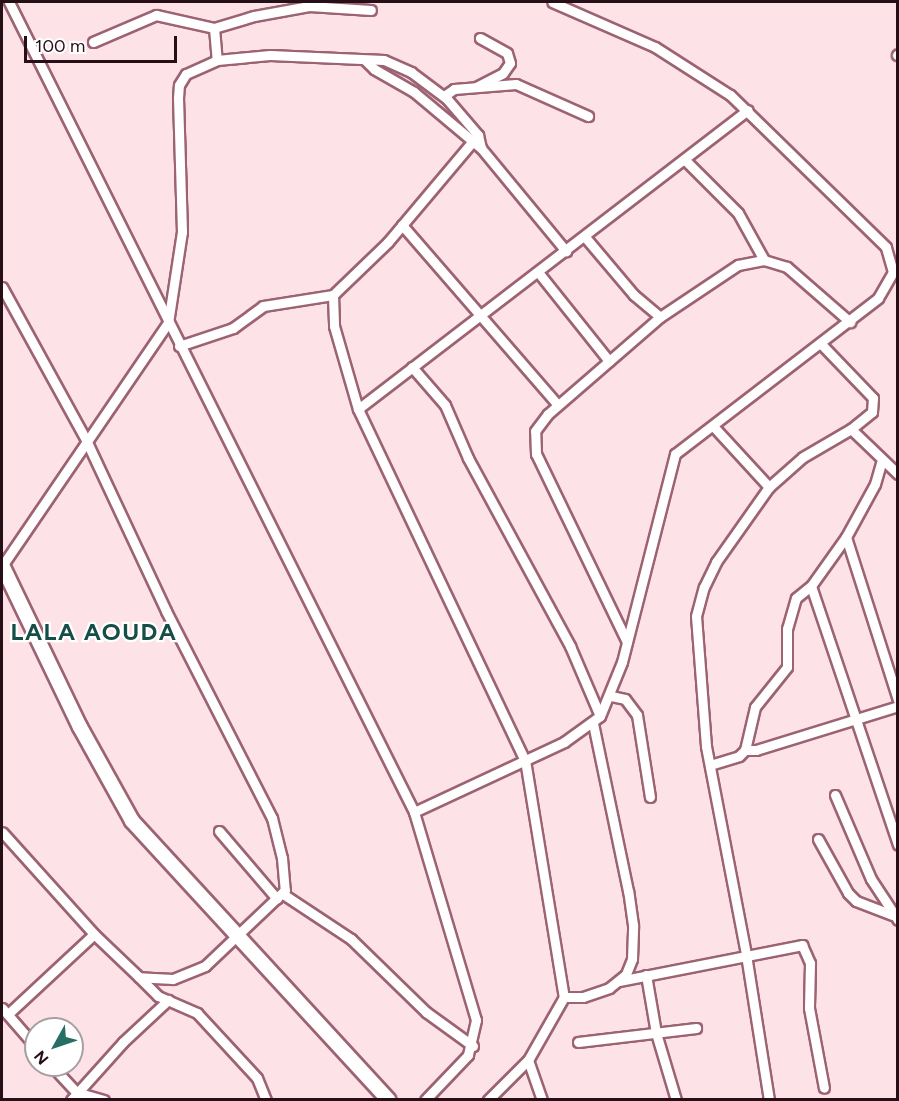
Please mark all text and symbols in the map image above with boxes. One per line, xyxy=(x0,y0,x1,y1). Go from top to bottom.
scale bar xyxy=(27,24,180,62)
text: 100 m xyxy=(35,35,85,57)
district label: LALA AOUDA xyxy=(11,618,177,646)
north arrow xyxy=(24,1017,84,1077)
text: N xyxy=(30,1047,53,1068)

